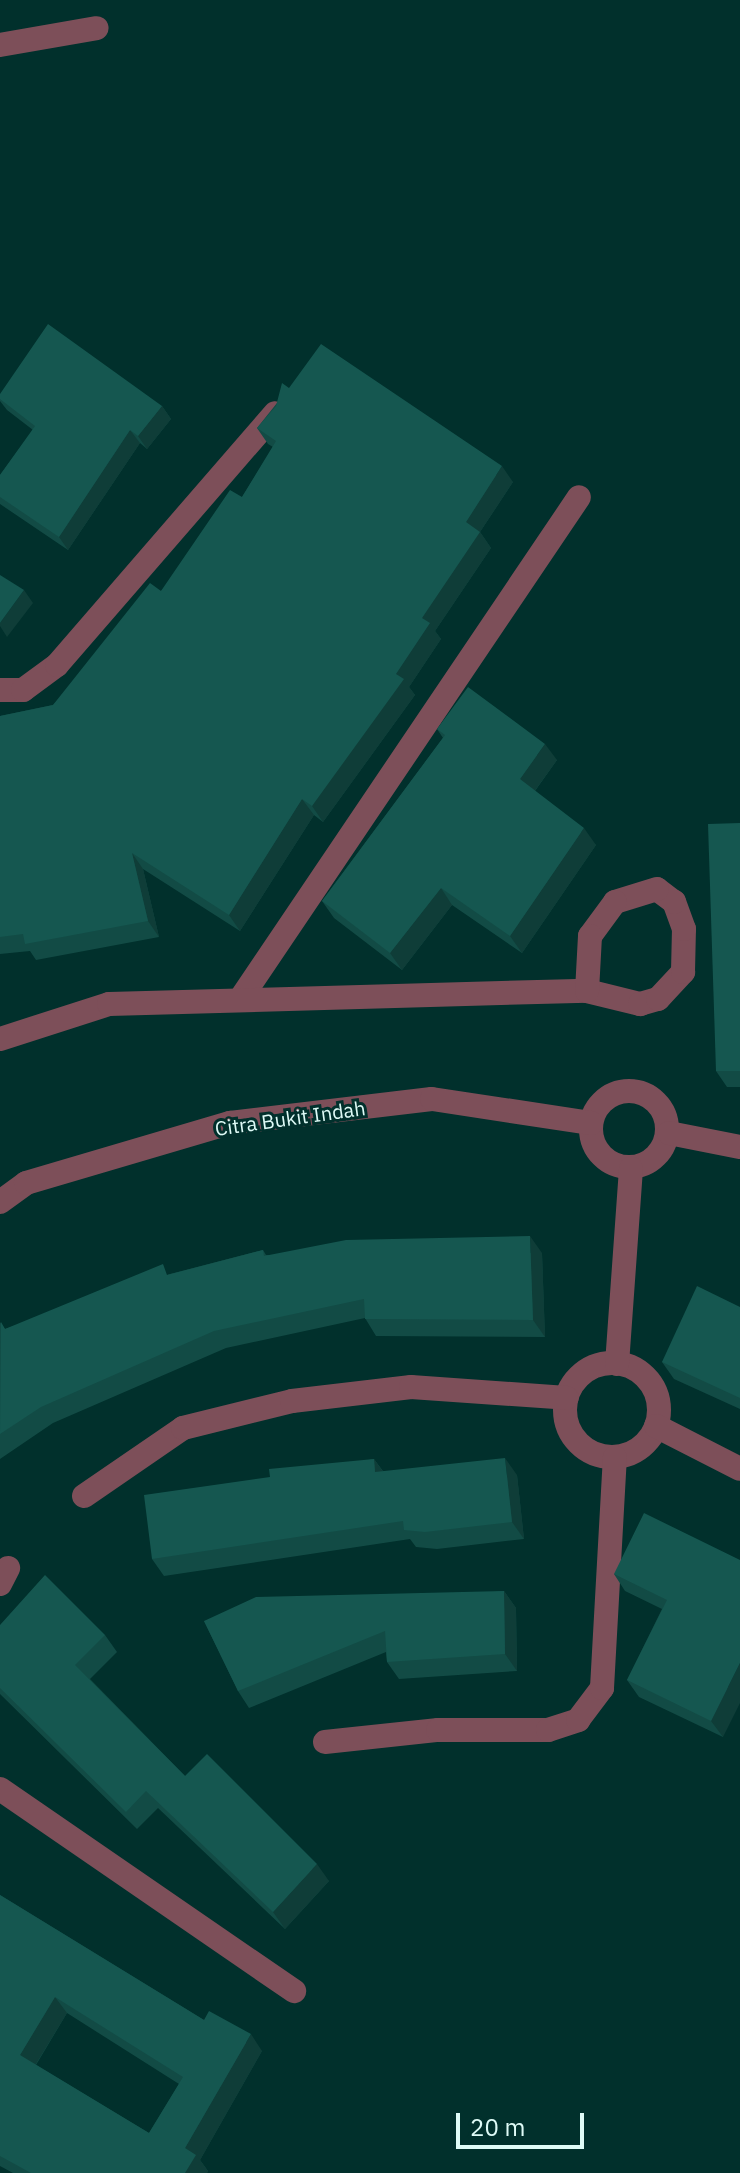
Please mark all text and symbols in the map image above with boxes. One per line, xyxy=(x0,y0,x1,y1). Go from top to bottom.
street label: Citra Bukit Indah xyxy=(213,1096,367,1140)
scale bar xyxy=(460,2097,588,2147)
text: 20 m xyxy=(470,2111,525,2143)

